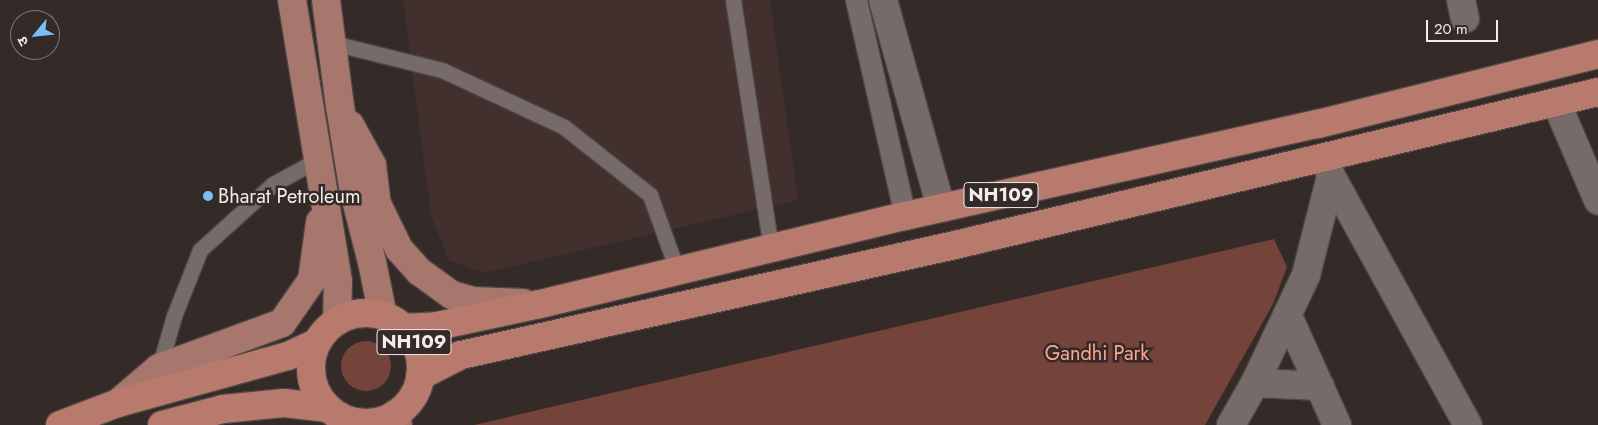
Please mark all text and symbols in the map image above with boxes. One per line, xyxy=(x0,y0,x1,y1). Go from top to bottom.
north arrow xyxy=(10,10,60,60)
scale bar xyxy=(1428,10,1500,42)
text: 20 m xyxy=(1434,18,1468,40)
text: उ xyxy=(12,33,33,50)
road number: NH109 xyxy=(964,178,1038,212)
place label: Bharat Petroleum xyxy=(218,184,360,208)
marker: Bharat Petroleum xyxy=(202,190,214,202)
road number: NH109 xyxy=(376,326,452,358)
park label: Gandhi Park xyxy=(1045,341,1149,365)

